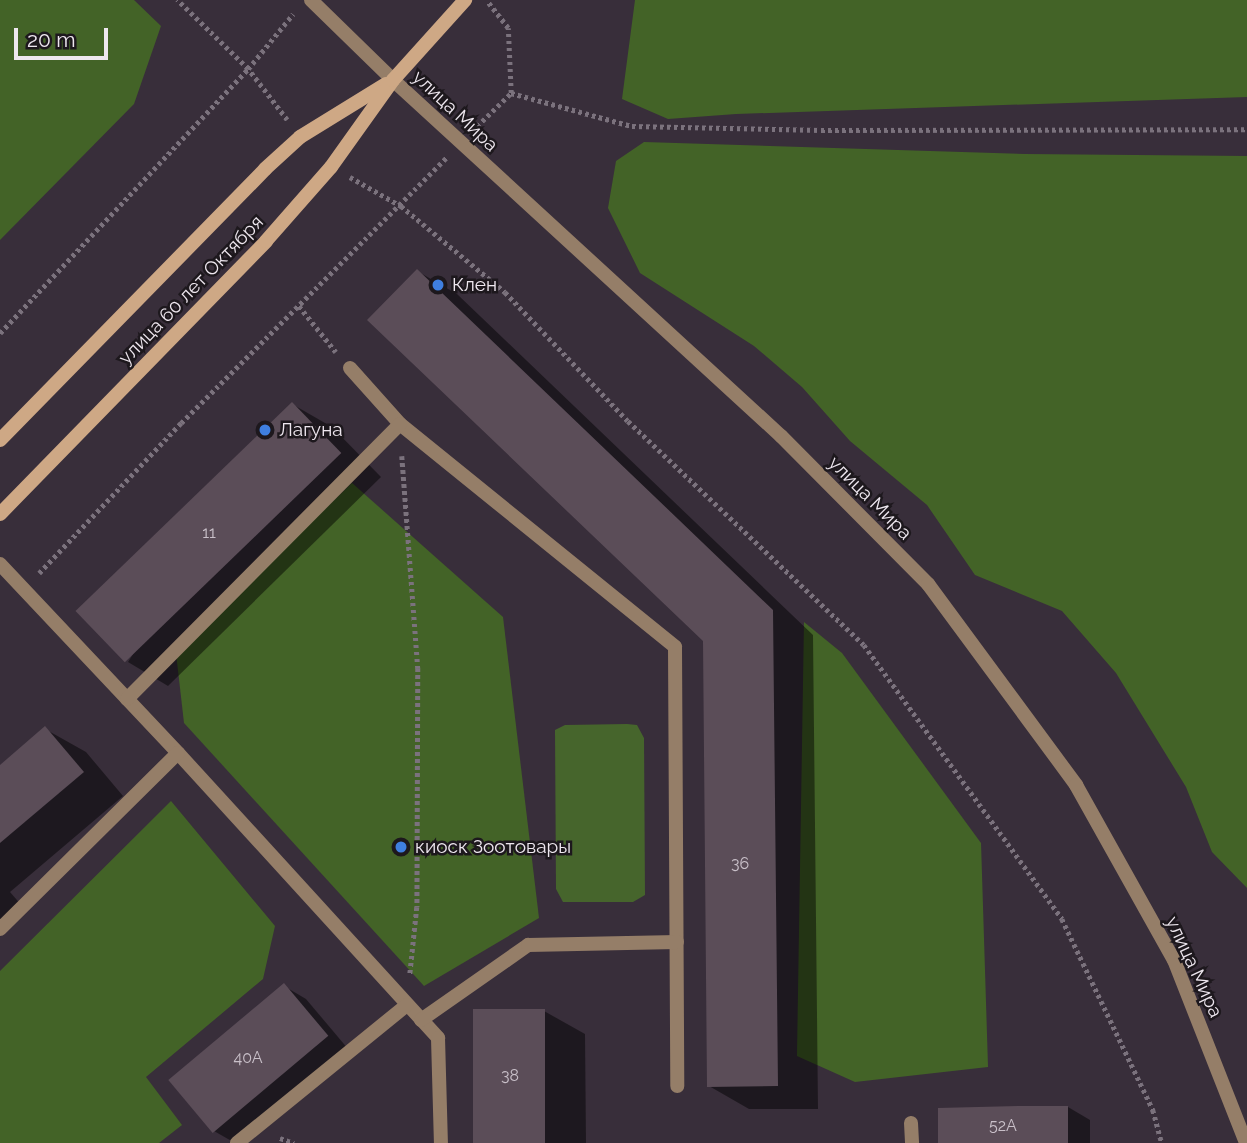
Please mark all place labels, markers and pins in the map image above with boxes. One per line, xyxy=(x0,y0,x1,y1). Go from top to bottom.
place label: Клен xyxy=(452,274,497,296)
marker: Клен xyxy=(430,277,446,293)
place label: Лагуна xyxy=(279,419,343,441)
marker: Лагуна xyxy=(257,422,273,438)
place label: киоск Зоотовары xyxy=(415,836,571,858)
marker: киоск Зоотовары xyxy=(393,839,409,855)

